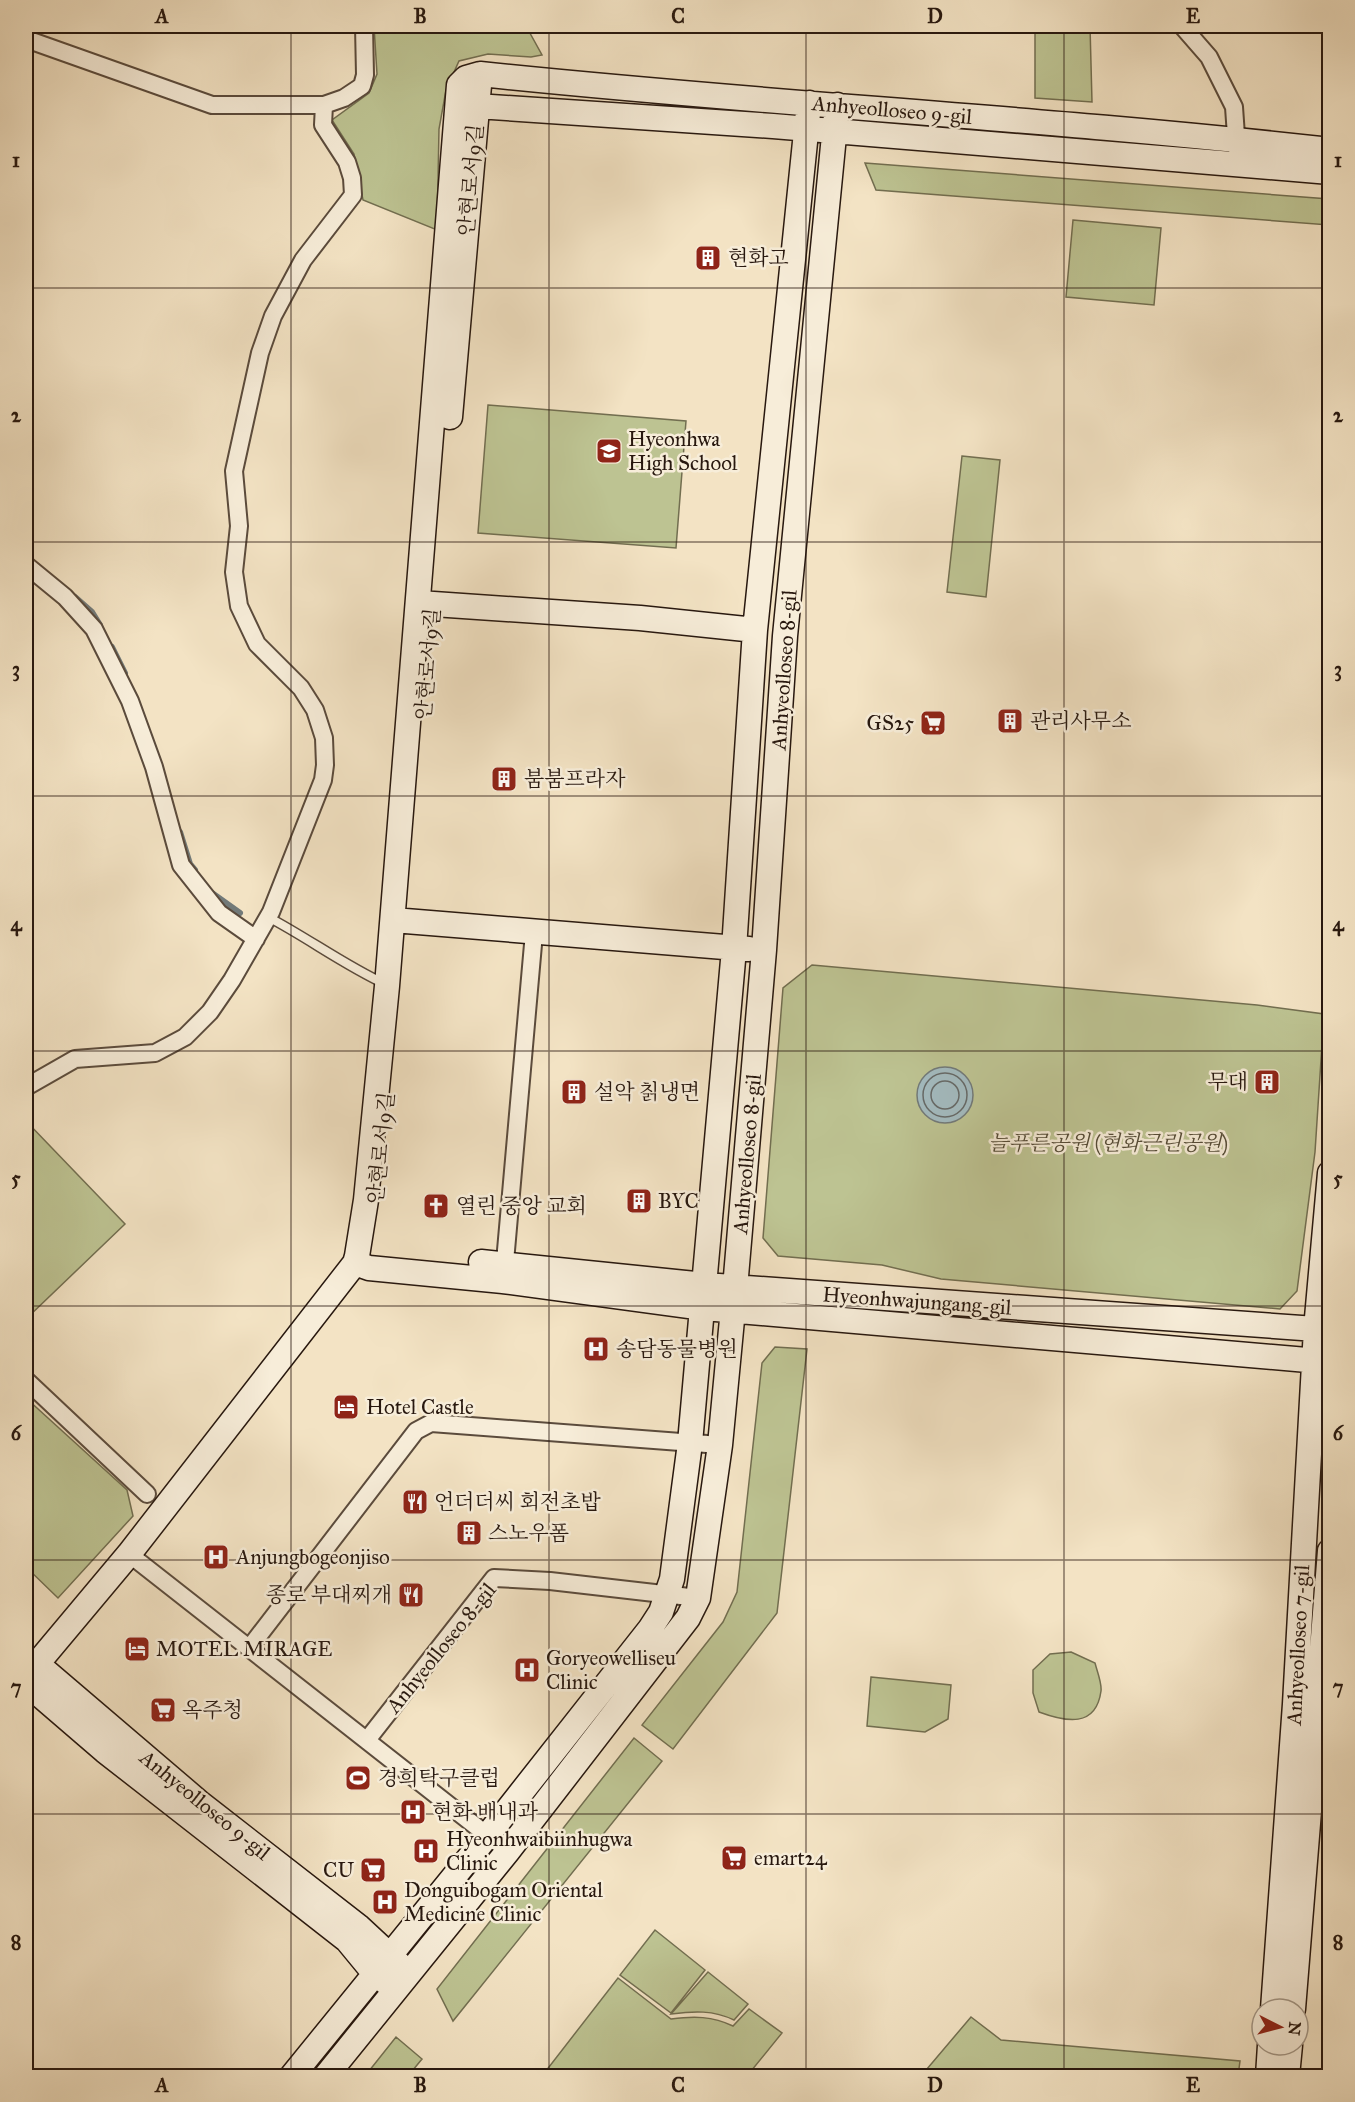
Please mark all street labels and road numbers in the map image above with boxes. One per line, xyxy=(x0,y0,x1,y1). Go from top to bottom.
street label: Anhyeolloseo 9-gil xyxy=(810,90,973,130)
street label: 안현로서9길 xyxy=(453,123,489,237)
street label: Anhyeolloseo 8-gil xyxy=(765,589,803,752)
street label: 안현로서9길 xyxy=(410,607,446,721)
street label: Anhyeolloseo 8-gil xyxy=(727,1073,767,1236)
street label: 안현로서9길 xyxy=(362,1091,400,1205)
street label: Hyeonhwajungang-gil xyxy=(822,1281,1013,1321)
street label: Anhyeolloseo 7-gil xyxy=(1281,1564,1315,1727)
street label: Anhyeolloseo 8-gil xyxy=(380,1577,502,1719)
street label: Anhyeolloseo 9-gil xyxy=(134,1744,276,1866)

